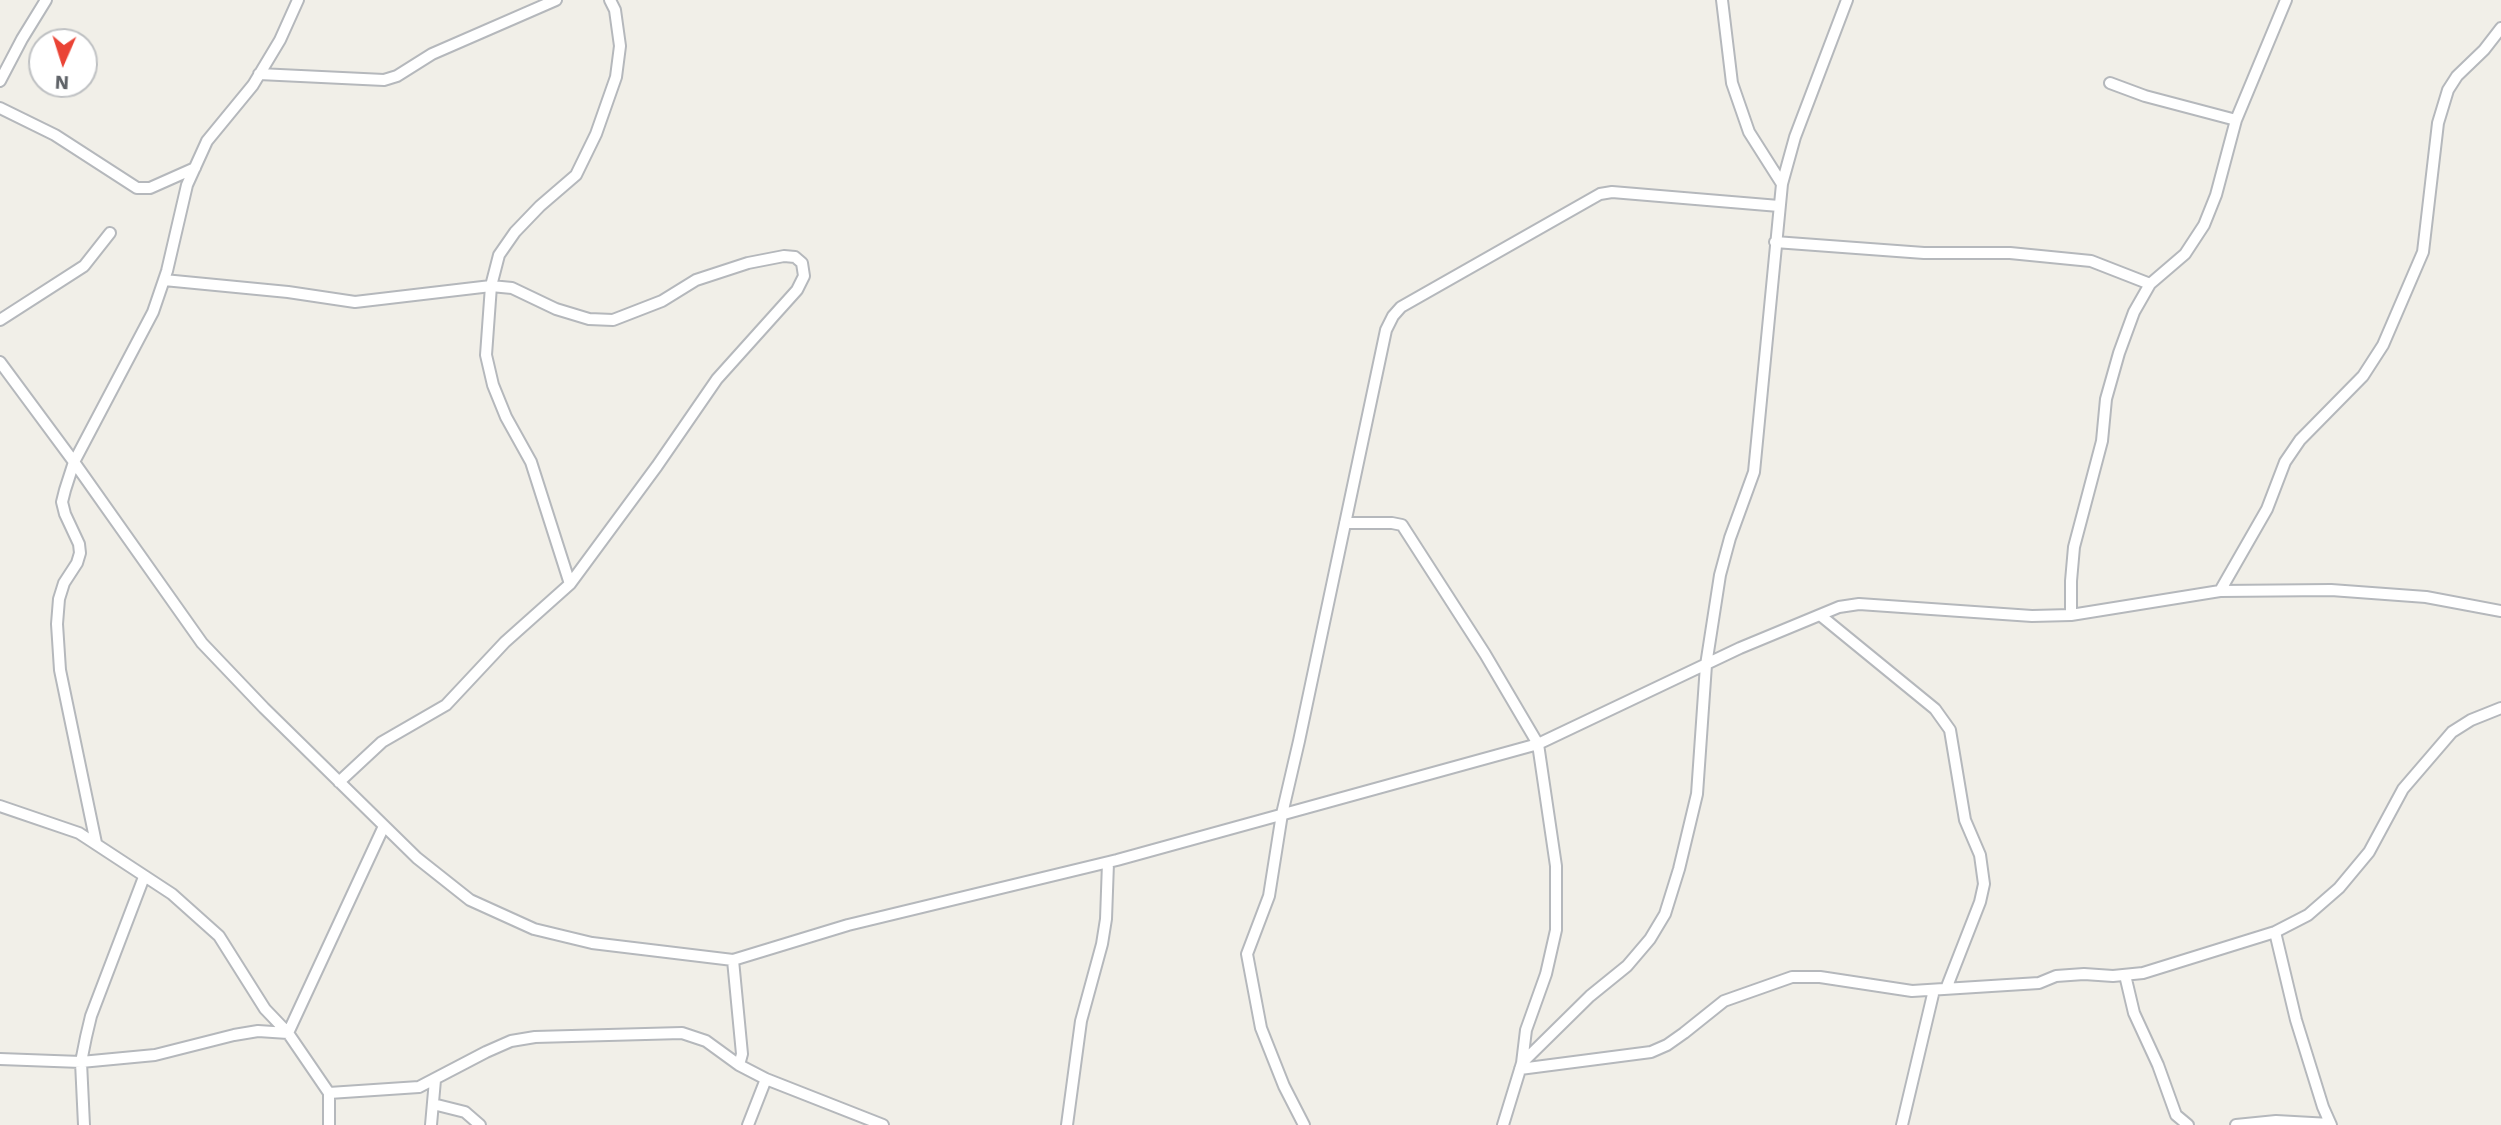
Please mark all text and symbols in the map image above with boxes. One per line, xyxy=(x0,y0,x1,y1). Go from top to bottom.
north arrow xyxy=(28,28,98,98)
text: N xyxy=(54,71,70,94)

